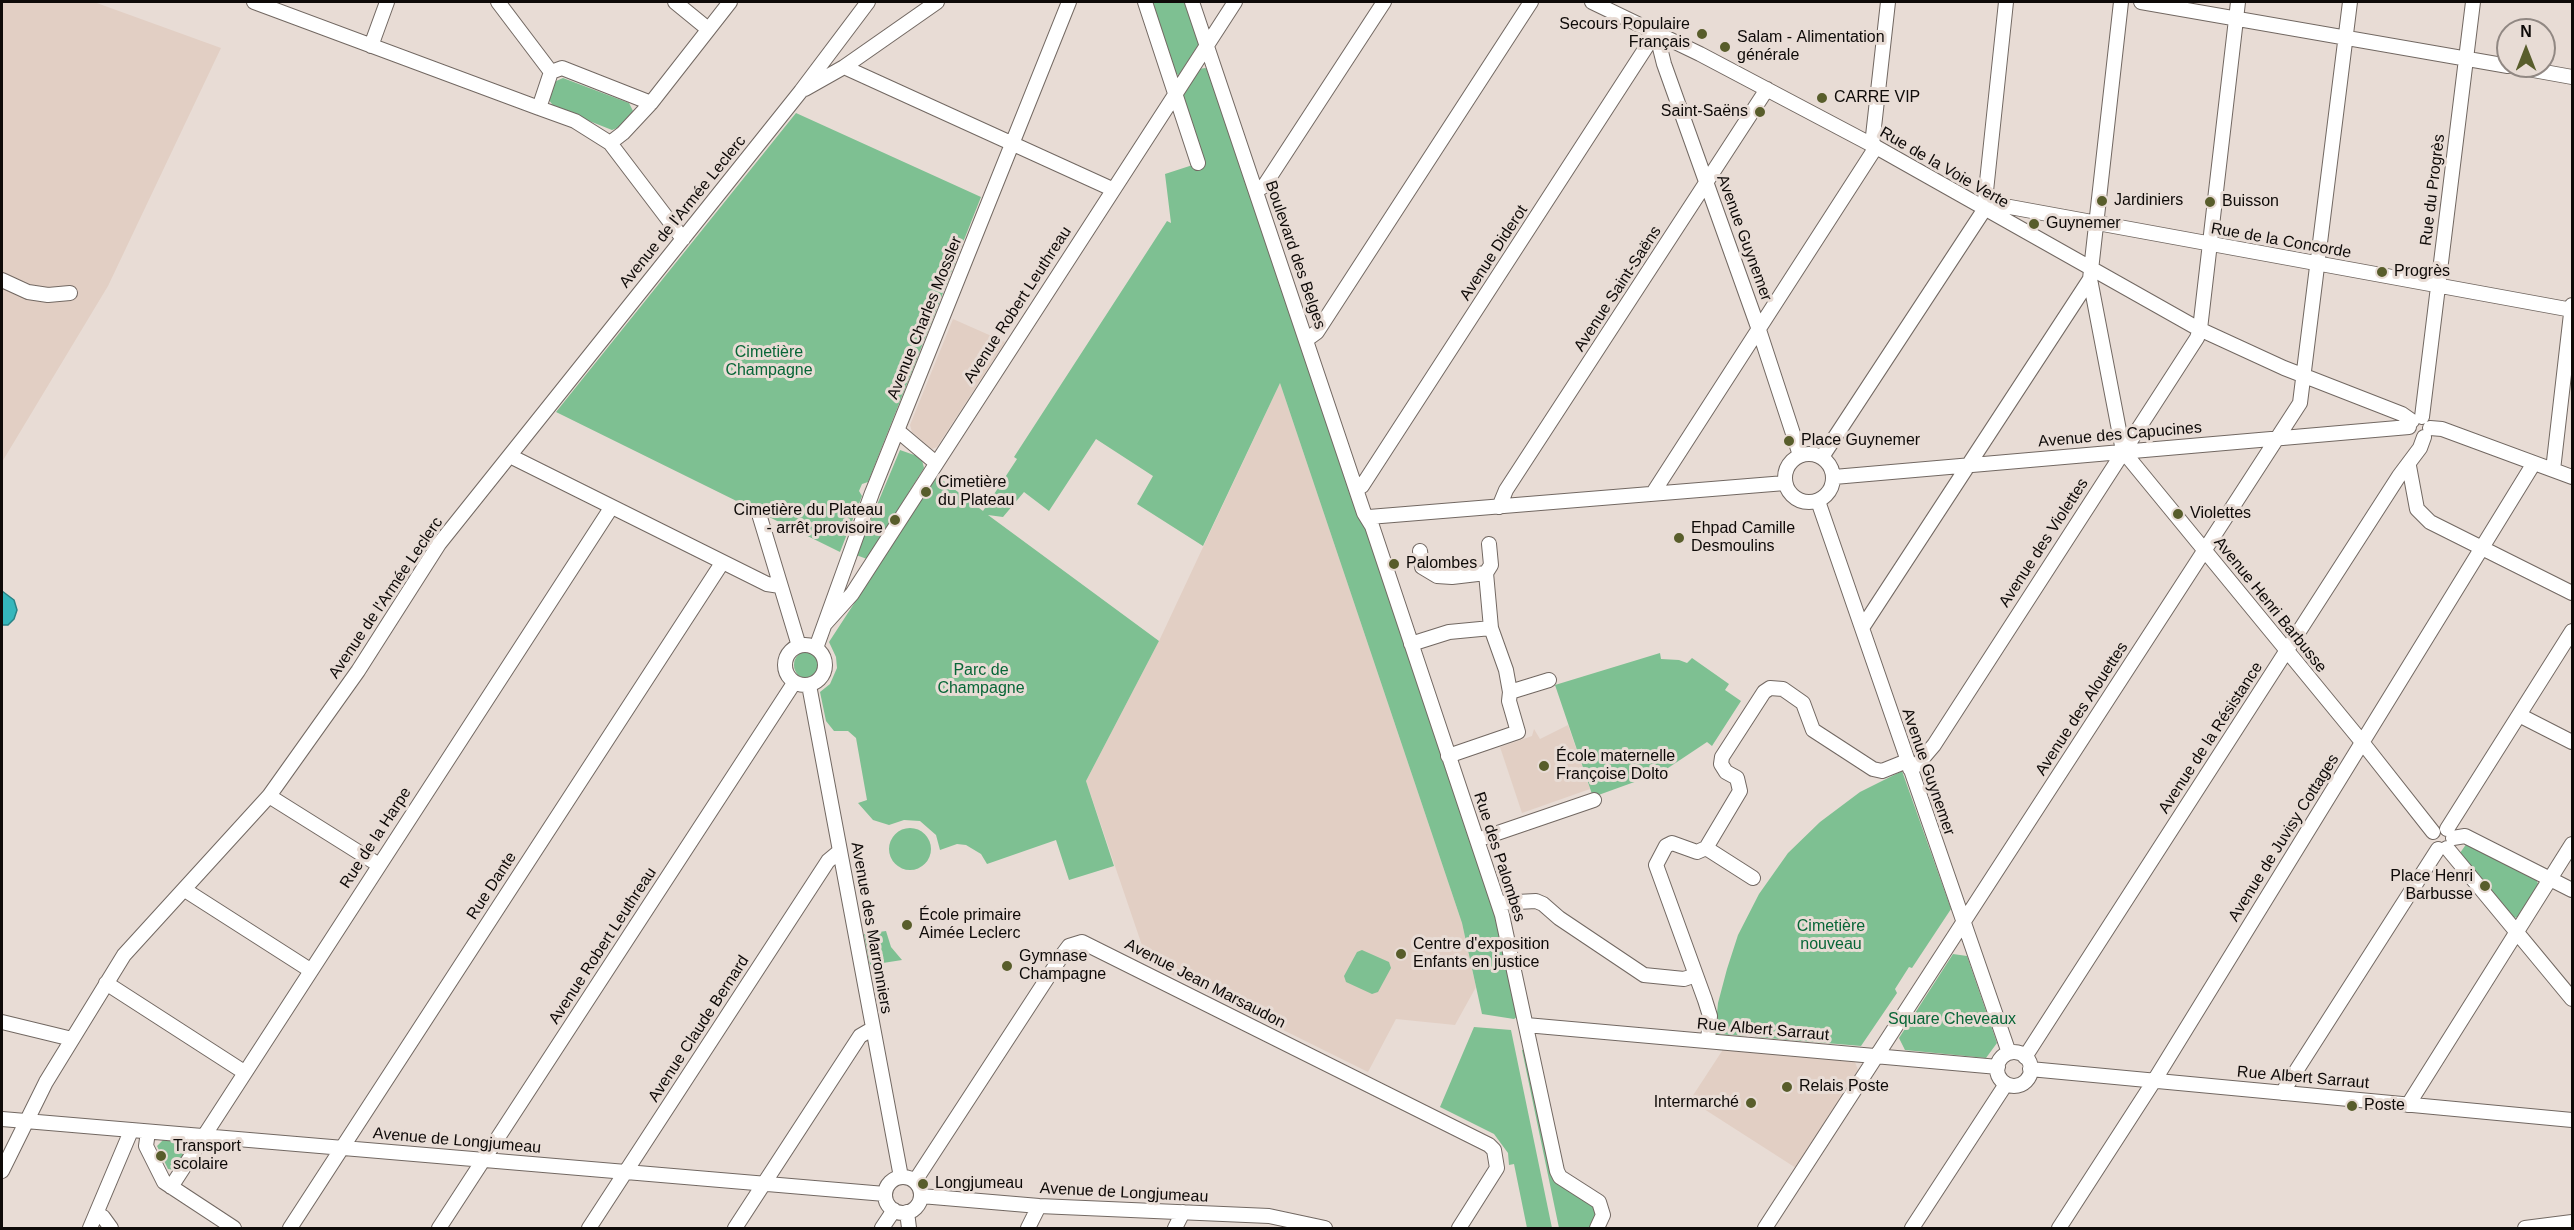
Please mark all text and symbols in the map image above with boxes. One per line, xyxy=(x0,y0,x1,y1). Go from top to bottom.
place label: Secours Populaire Français xyxy=(1559,15,1690,53)
north arrow xyxy=(2496,18,2556,78)
text: N xyxy=(2520,23,2532,40)
marker: Secours Populaire Français xyxy=(1695,27,1709,41)
place label: Salam - Alimentation générale xyxy=(1737,28,1885,66)
marker: Salam - Alimentation générale xyxy=(1718,40,1732,54)
place label: CARRE VIP xyxy=(1834,88,1920,108)
marker: CARRE VIP xyxy=(1815,91,1829,105)
place label: Saint-Saëns xyxy=(1661,102,1748,122)
marker: Saint-Saëns xyxy=(1753,105,1767,119)
street label: Rue de la Voie Verte xyxy=(1876,123,2012,213)
street label: Avenue de l'Armée Leclerc xyxy=(616,132,750,292)
street label: Rue du Progrès xyxy=(2417,133,2449,247)
street label: Avenue Guynemer xyxy=(1712,172,1776,304)
street label: Boulevard des Belges xyxy=(1261,178,1329,332)
place label: Jardiniers xyxy=(2114,191,2183,211)
place label: Buisson xyxy=(2222,192,2279,212)
marker: Jardiniers xyxy=(2095,194,2109,208)
marker: Buisson xyxy=(2203,195,2217,209)
street label: Avenue Diderot xyxy=(1456,202,1532,304)
place label: Guynemer xyxy=(2046,214,2121,234)
marker: Guynemer xyxy=(2027,217,2041,231)
street label: Rue de la Concorde xyxy=(2209,219,2353,263)
street label: Avenue Robert Leuthreau xyxy=(960,223,1076,387)
street label: Avenue Saint-Saëns xyxy=(1570,223,1666,355)
street label: Avenue Charles Mossler xyxy=(884,234,966,402)
place label: Progrès xyxy=(2394,262,2450,282)
marker: Progrès xyxy=(2375,265,2389,279)
park label: Cimetière Champagne xyxy=(725,343,813,381)
street label: Avenue des Capucines xyxy=(2037,418,2203,452)
place label: Place Guynemer xyxy=(1801,431,1920,451)
marker: Place Guynemer xyxy=(1782,434,1796,448)
place label: Cimetière du Plateau xyxy=(938,473,1015,511)
street label: Avenue des Violettes xyxy=(1995,475,2093,611)
marker: Cimetière du Plateau xyxy=(919,485,933,499)
place label: Cimetière du Plateau - arrêt provisoire xyxy=(734,501,883,539)
place label: Violettes xyxy=(2190,504,2251,524)
marker: Violettes xyxy=(2171,507,2185,521)
marker: Cimetière du Plateau - arrêt provisoire xyxy=(888,513,902,527)
street label: Avenue de l'Armée Leclerc xyxy=(325,514,447,682)
place label: Ehpad Camille Desmoulins xyxy=(1691,519,1795,557)
marker: Ehpad Camille Desmoulins xyxy=(1672,531,1686,545)
street label: Avenue Henri Barbusse xyxy=(2209,533,2331,677)
place label: Palombes xyxy=(1406,554,1477,574)
marker: Palombes xyxy=(1387,557,1401,571)
street label: Avenue des Alouettes xyxy=(2032,639,2132,779)
street label: Avenue de la Résistance xyxy=(2155,659,2267,817)
park label: Parc de Champagne xyxy=(937,661,1025,699)
street label: Avenue Guynemer xyxy=(1897,706,1959,838)
place label: École maternelle Françoise Dolto xyxy=(1556,747,1675,785)
street label: Avenue de Juvisy Cottages xyxy=(2225,751,2343,925)
marker: École maternelle Françoise Dolto xyxy=(1537,759,1551,773)
street label: Rue de la Harpe xyxy=(336,784,416,892)
street label: Rue des Palombes xyxy=(1469,790,1529,924)
street label: Avenue des Marronniers xyxy=(846,841,896,1015)
street label: Rue Dante xyxy=(463,849,521,923)
street label: Avenue Robert Leuthreau xyxy=(545,864,661,1028)
place label: Place Henri Barbusse xyxy=(2390,867,2473,905)
marker: Place Henri Barbusse xyxy=(2478,879,2492,893)
place label: École primaire Aimée Leclerc xyxy=(919,906,1021,944)
park label: Cimetière nouveau xyxy=(1797,917,1865,955)
marker: École primaire Aimée Leclerc xyxy=(900,918,914,932)
street label: Avenue Jean Marsaudon xyxy=(1122,935,1288,1033)
place label: Centre d'exposition Enfants en justice xyxy=(1413,935,1549,973)
place label: Gymnase Champagne xyxy=(1019,947,1106,985)
marker: Centre d'exposition Enfants en justice xyxy=(1394,947,1408,961)
street label: Avenue Claude Bernard xyxy=(645,952,753,1106)
marker: Gymnase Champagne xyxy=(1000,959,1014,973)
park label: Square Cheveaux xyxy=(1888,1010,2016,1030)
street label: Rue Albert Sarraut xyxy=(1696,1015,1830,1045)
street label: Rue Albert Sarraut xyxy=(2236,1063,2370,1093)
place label: Relais Poste xyxy=(1799,1077,1889,1097)
marker: Relais Poste xyxy=(1780,1080,1794,1094)
place label: Intermarché xyxy=(1654,1093,1739,1113)
marker: Intermarché xyxy=(1744,1096,1758,1110)
place label: Poste xyxy=(2364,1096,2405,1116)
marker: Poste xyxy=(2345,1099,2359,1113)
street label: Avenue de Longjumeau xyxy=(372,1124,542,1158)
place label: Transport scolaire xyxy=(173,1137,241,1175)
marker: Transport scolaire xyxy=(154,1149,168,1163)
place label: Longjumeau xyxy=(935,1174,1023,1194)
marker: Longjumeau xyxy=(916,1177,930,1191)
street label: Avenue de Longjumeau xyxy=(1039,1179,1209,1207)

